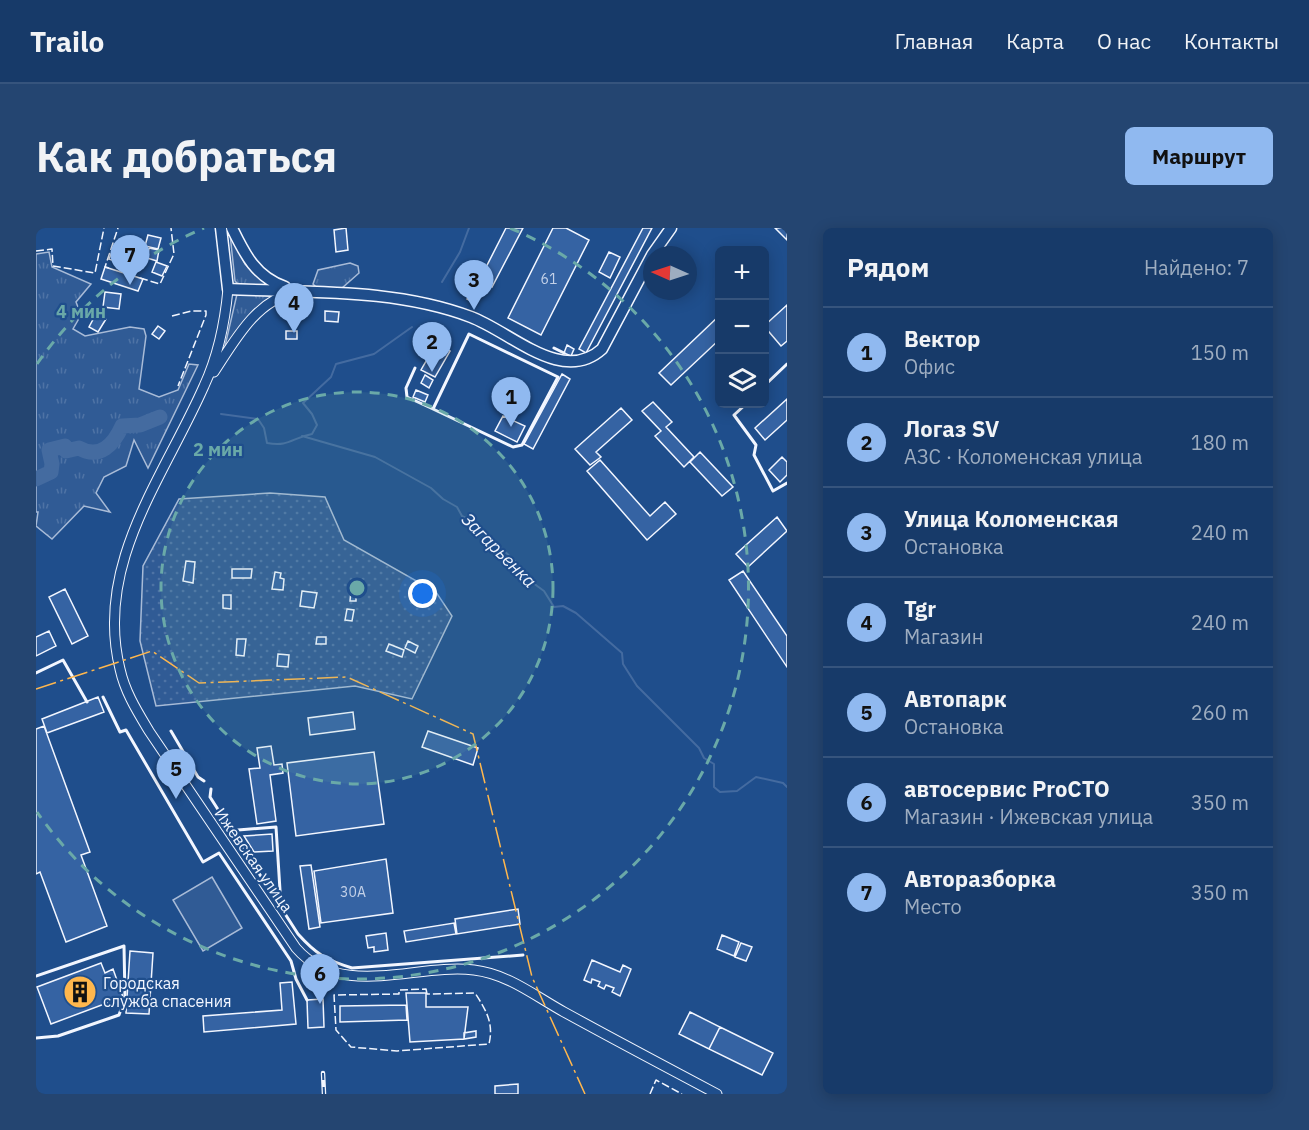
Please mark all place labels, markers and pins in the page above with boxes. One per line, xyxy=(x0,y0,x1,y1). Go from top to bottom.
pin: 7 xyxy=(110,236,149,285)
pin: 3 xyxy=(454,260,494,310)
pin: 4 xyxy=(274,284,314,333)
pin: 2 xyxy=(412,322,452,372)
pin: 1 xyxy=(492,378,530,427)
centre of rings xyxy=(347,578,367,598)
pin: 5 xyxy=(156,750,196,799)
pin: 6 xyxy=(300,954,340,1004)
place label: Городская служба спасения xyxy=(103,973,232,1011)
building icon: Городская служба спасения xyxy=(62,974,98,1010)

